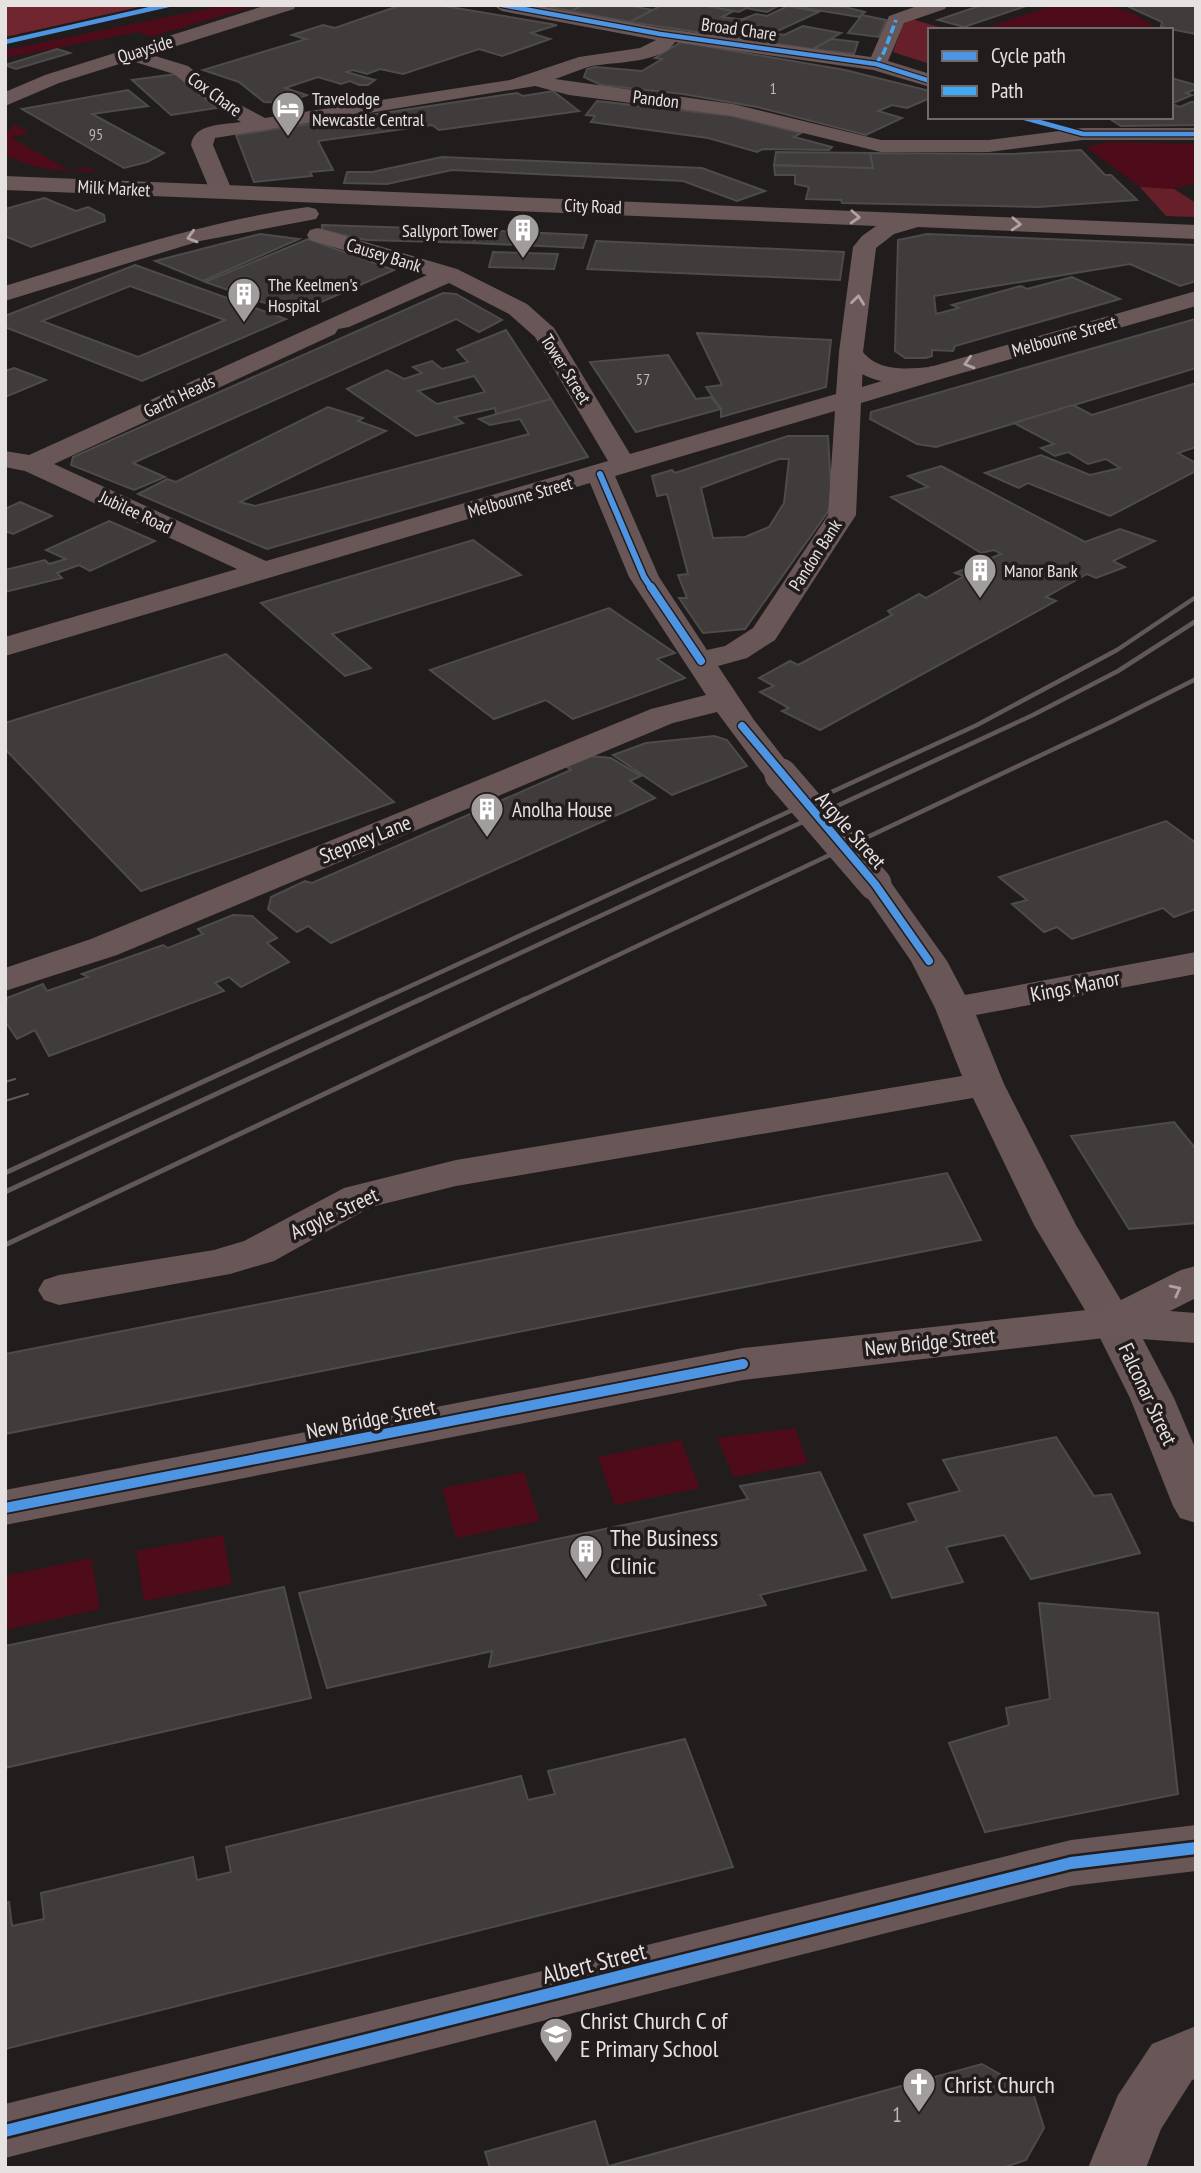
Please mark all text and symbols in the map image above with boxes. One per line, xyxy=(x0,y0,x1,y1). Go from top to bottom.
street label: Broad Chare xyxy=(700,12,778,46)
legend xyxy=(928,28,1173,119)
street label: Quayside xyxy=(114,30,176,68)
text: Cycle path xyxy=(991,42,1066,69)
street label: Cox Chare xyxy=(183,67,247,121)
text: Path xyxy=(991,77,1023,104)
house number: 1 xyxy=(769,78,777,98)
street label: Pandon xyxy=(632,85,680,113)
place label: Travelodge Newcastle Central xyxy=(312,87,425,131)
hotel icon: Travelodge Newcastle Central xyxy=(269,89,307,138)
house number: 95 xyxy=(89,124,103,144)
street label: Milk Market xyxy=(77,175,151,201)
street label: City Road xyxy=(564,193,622,219)
one-way arrow xyxy=(850,209,861,224)
building icon: Sallyport Tower xyxy=(504,211,542,260)
one-way arrow xyxy=(1011,216,1022,231)
place label: Sallyport Tower xyxy=(402,219,498,242)
one-way arrow xyxy=(186,229,198,244)
street label: Causey Bank xyxy=(344,233,424,277)
place label: The Keelmen's Hospital xyxy=(268,273,358,317)
building icon: The Keelmen's Hospital xyxy=(225,275,263,324)
one-way arrow xyxy=(850,294,865,305)
street label: Melbourne Street xyxy=(1009,310,1119,362)
street label: Tower Street xyxy=(536,330,596,408)
one-way arrow xyxy=(963,355,975,370)
street label: Garth Heads xyxy=(140,369,218,423)
house number: 57 xyxy=(636,369,650,389)
street label: Melbourne Street xyxy=(465,471,575,523)
street label: Jubilee Road xyxy=(95,485,176,539)
street label: Pandon Bank xyxy=(783,515,847,595)
building icon: Manor Bank xyxy=(961,551,999,600)
place label: Manor Bank xyxy=(1004,559,1078,582)
street label: Argyle Street xyxy=(810,786,892,875)
building icon: Anolha House xyxy=(468,790,506,839)
place label: Anolha House xyxy=(512,796,612,823)
street label: Stepney Lane xyxy=(315,808,415,870)
street label: Kings Manor xyxy=(1028,964,1122,1008)
street label: Argyle Street xyxy=(286,1181,383,1245)
one-way arrow xyxy=(1169,1285,1181,1299)
street label: New Bridge Street xyxy=(863,1322,997,1362)
street label: Falconar Street xyxy=(1113,1339,1183,1450)
street label: New Bridge Street xyxy=(304,1393,438,1445)
place label: The Business Clinic xyxy=(610,1522,718,1581)
building icon: The Business Clinic xyxy=(567,1532,605,1581)
street label: Albert Street xyxy=(539,1935,649,1991)
place label: Christ Church C of E Primary School xyxy=(580,2005,728,2064)
school or university icon: Christ Church C of E Primary School xyxy=(537,2015,575,2064)
church icon: Christ Church xyxy=(900,2065,938,2114)
place label: Christ Church xyxy=(944,2069,1055,2100)
house number: 1 xyxy=(892,2101,902,2128)

